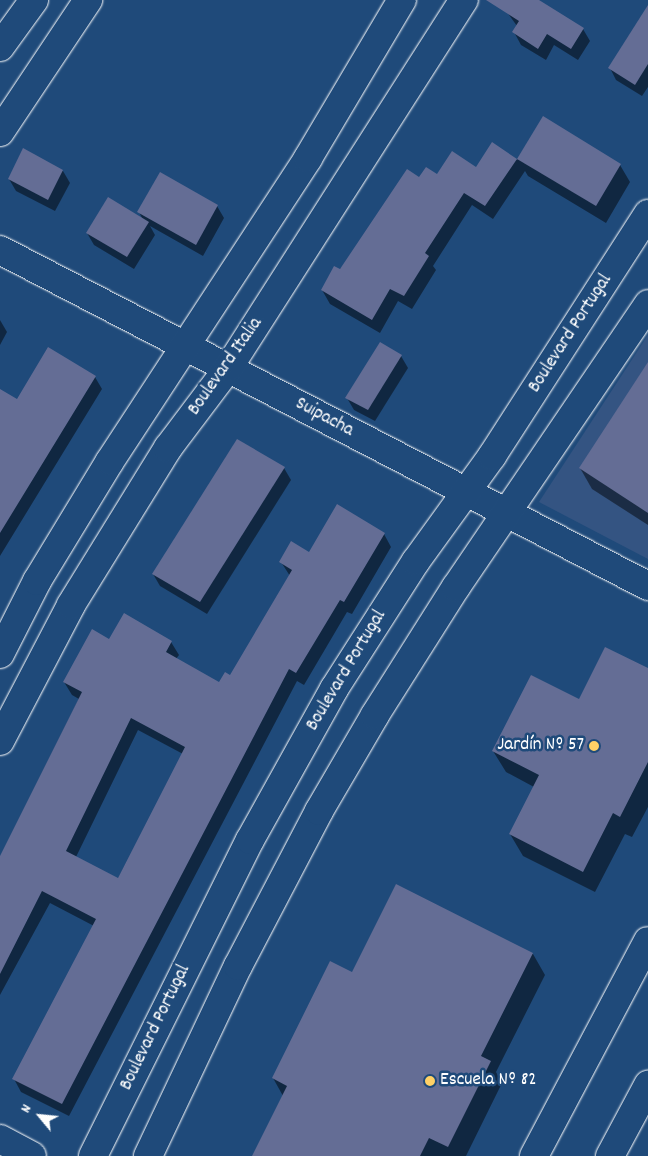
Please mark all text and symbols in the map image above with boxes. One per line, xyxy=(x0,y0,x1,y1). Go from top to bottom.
street label: Boulevard Portugal xyxy=(524,270,618,398)
street label: Boulevard Italia xyxy=(184,314,268,420)
street label: Suipacha xyxy=(291,393,357,443)
street label: Boulevard Portugal xyxy=(302,607,392,735)
place label: Jardín Nº 57 xyxy=(497,735,584,757)
marker: Jardín Nº 57 xyxy=(588,740,600,752)
street label: Boulevard Portugal xyxy=(116,962,196,1094)
place label: Escuela Nº 82 xyxy=(440,1070,537,1092)
marker: Escuela Nº 82 xyxy=(424,1075,436,1087)
north arrow xyxy=(15,1091,65,1141)
text: N xyxy=(16,1101,37,1117)

